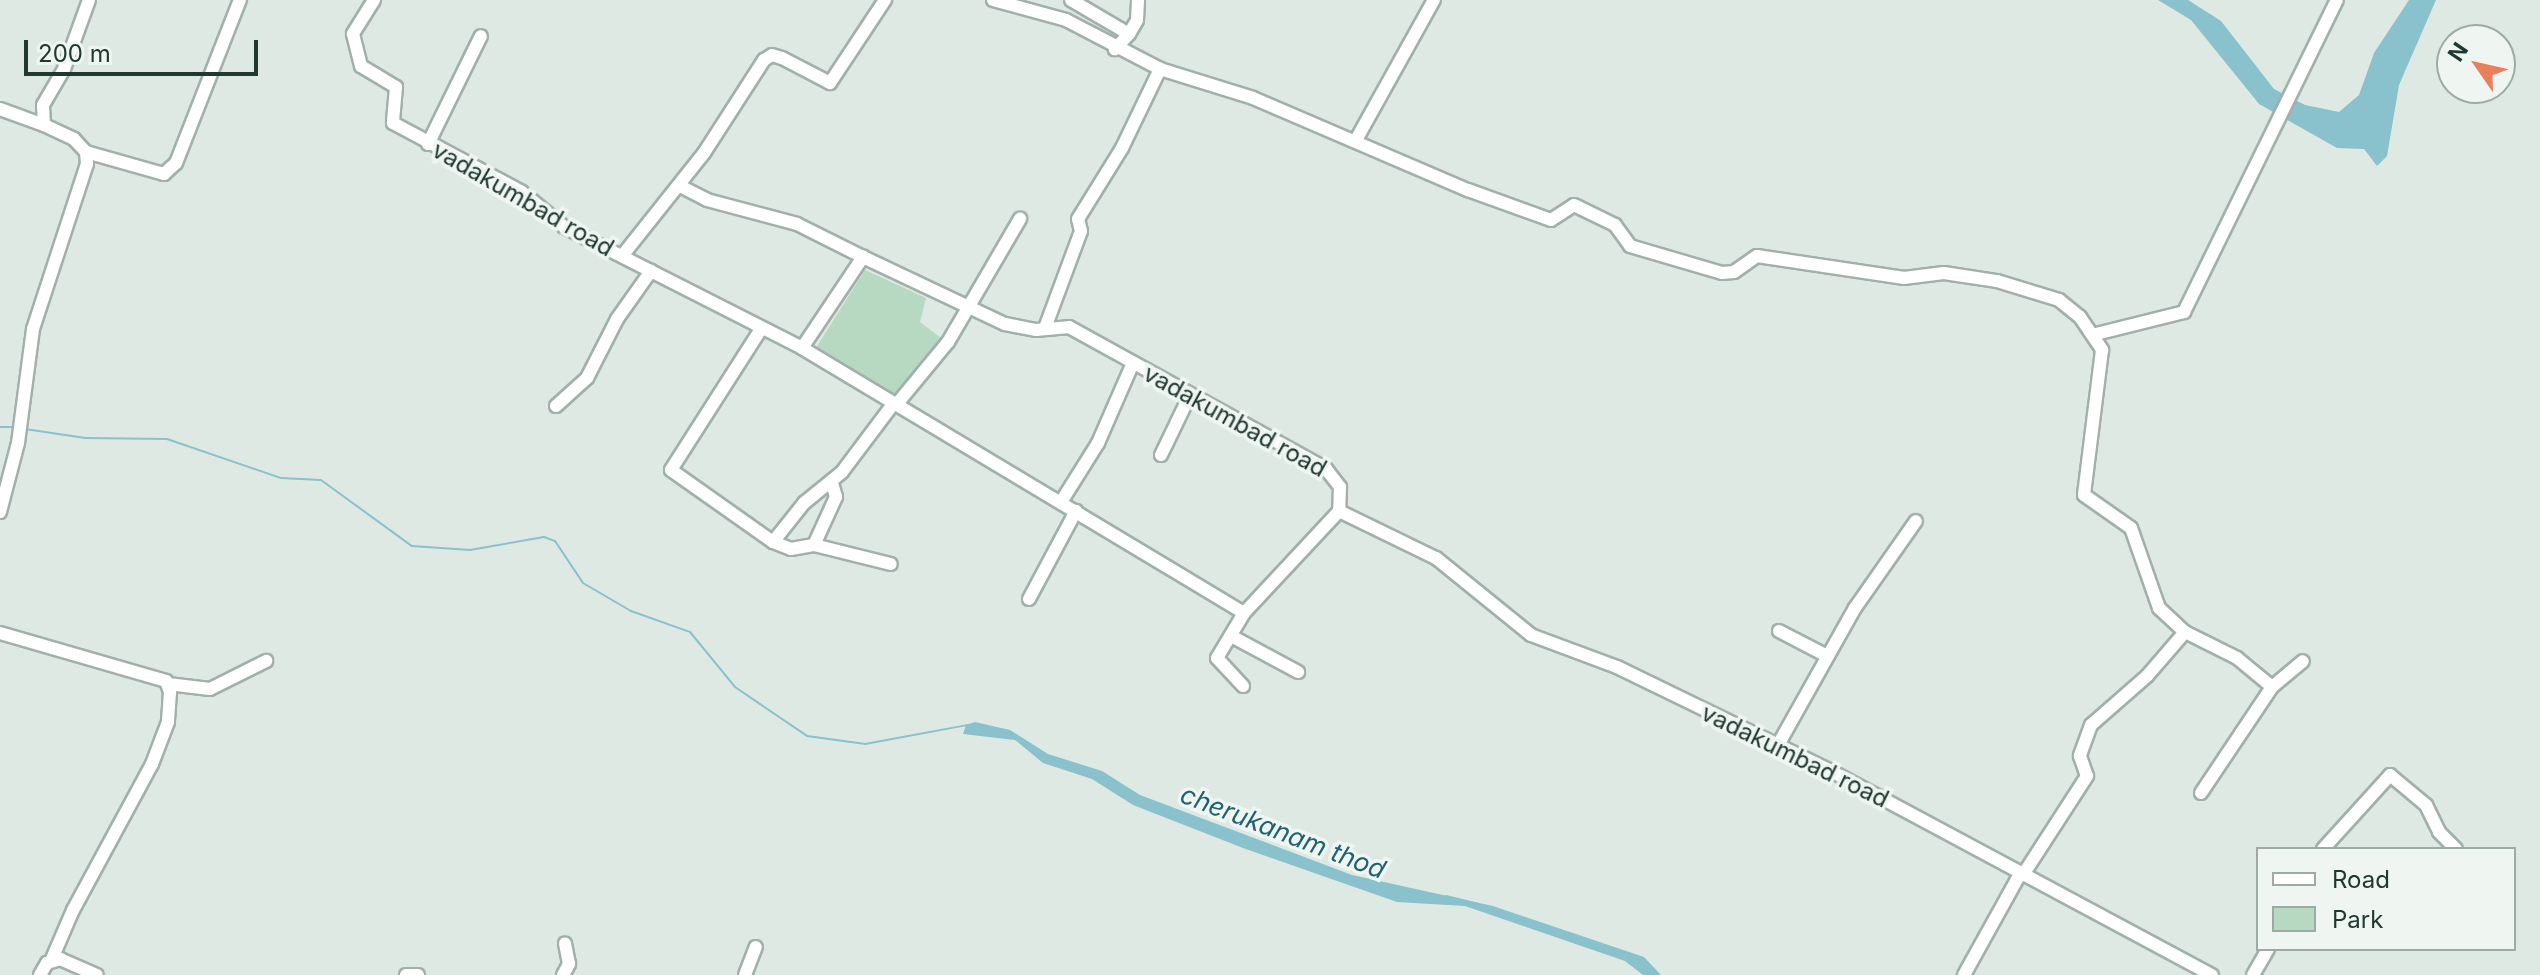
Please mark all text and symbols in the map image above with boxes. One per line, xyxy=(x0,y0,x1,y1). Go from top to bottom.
scale bar xyxy=(28,24,262,74)
north arrow xyxy=(2436,24,2516,104)
text: N xyxy=(2442,37,2473,66)
text: 200 m xyxy=(38,39,111,68)
street label: vadakumbad road xyxy=(427,135,619,263)
street label: vadakumbad road xyxy=(1139,359,1331,483)
street label: vadakumbad road xyxy=(1697,698,1893,814)
water label: cherukanam thod xyxy=(1176,779,1390,885)
legend xyxy=(2256,847,2516,951)
text: Road xyxy=(2332,865,2390,894)
text: Park xyxy=(2332,905,2383,934)

